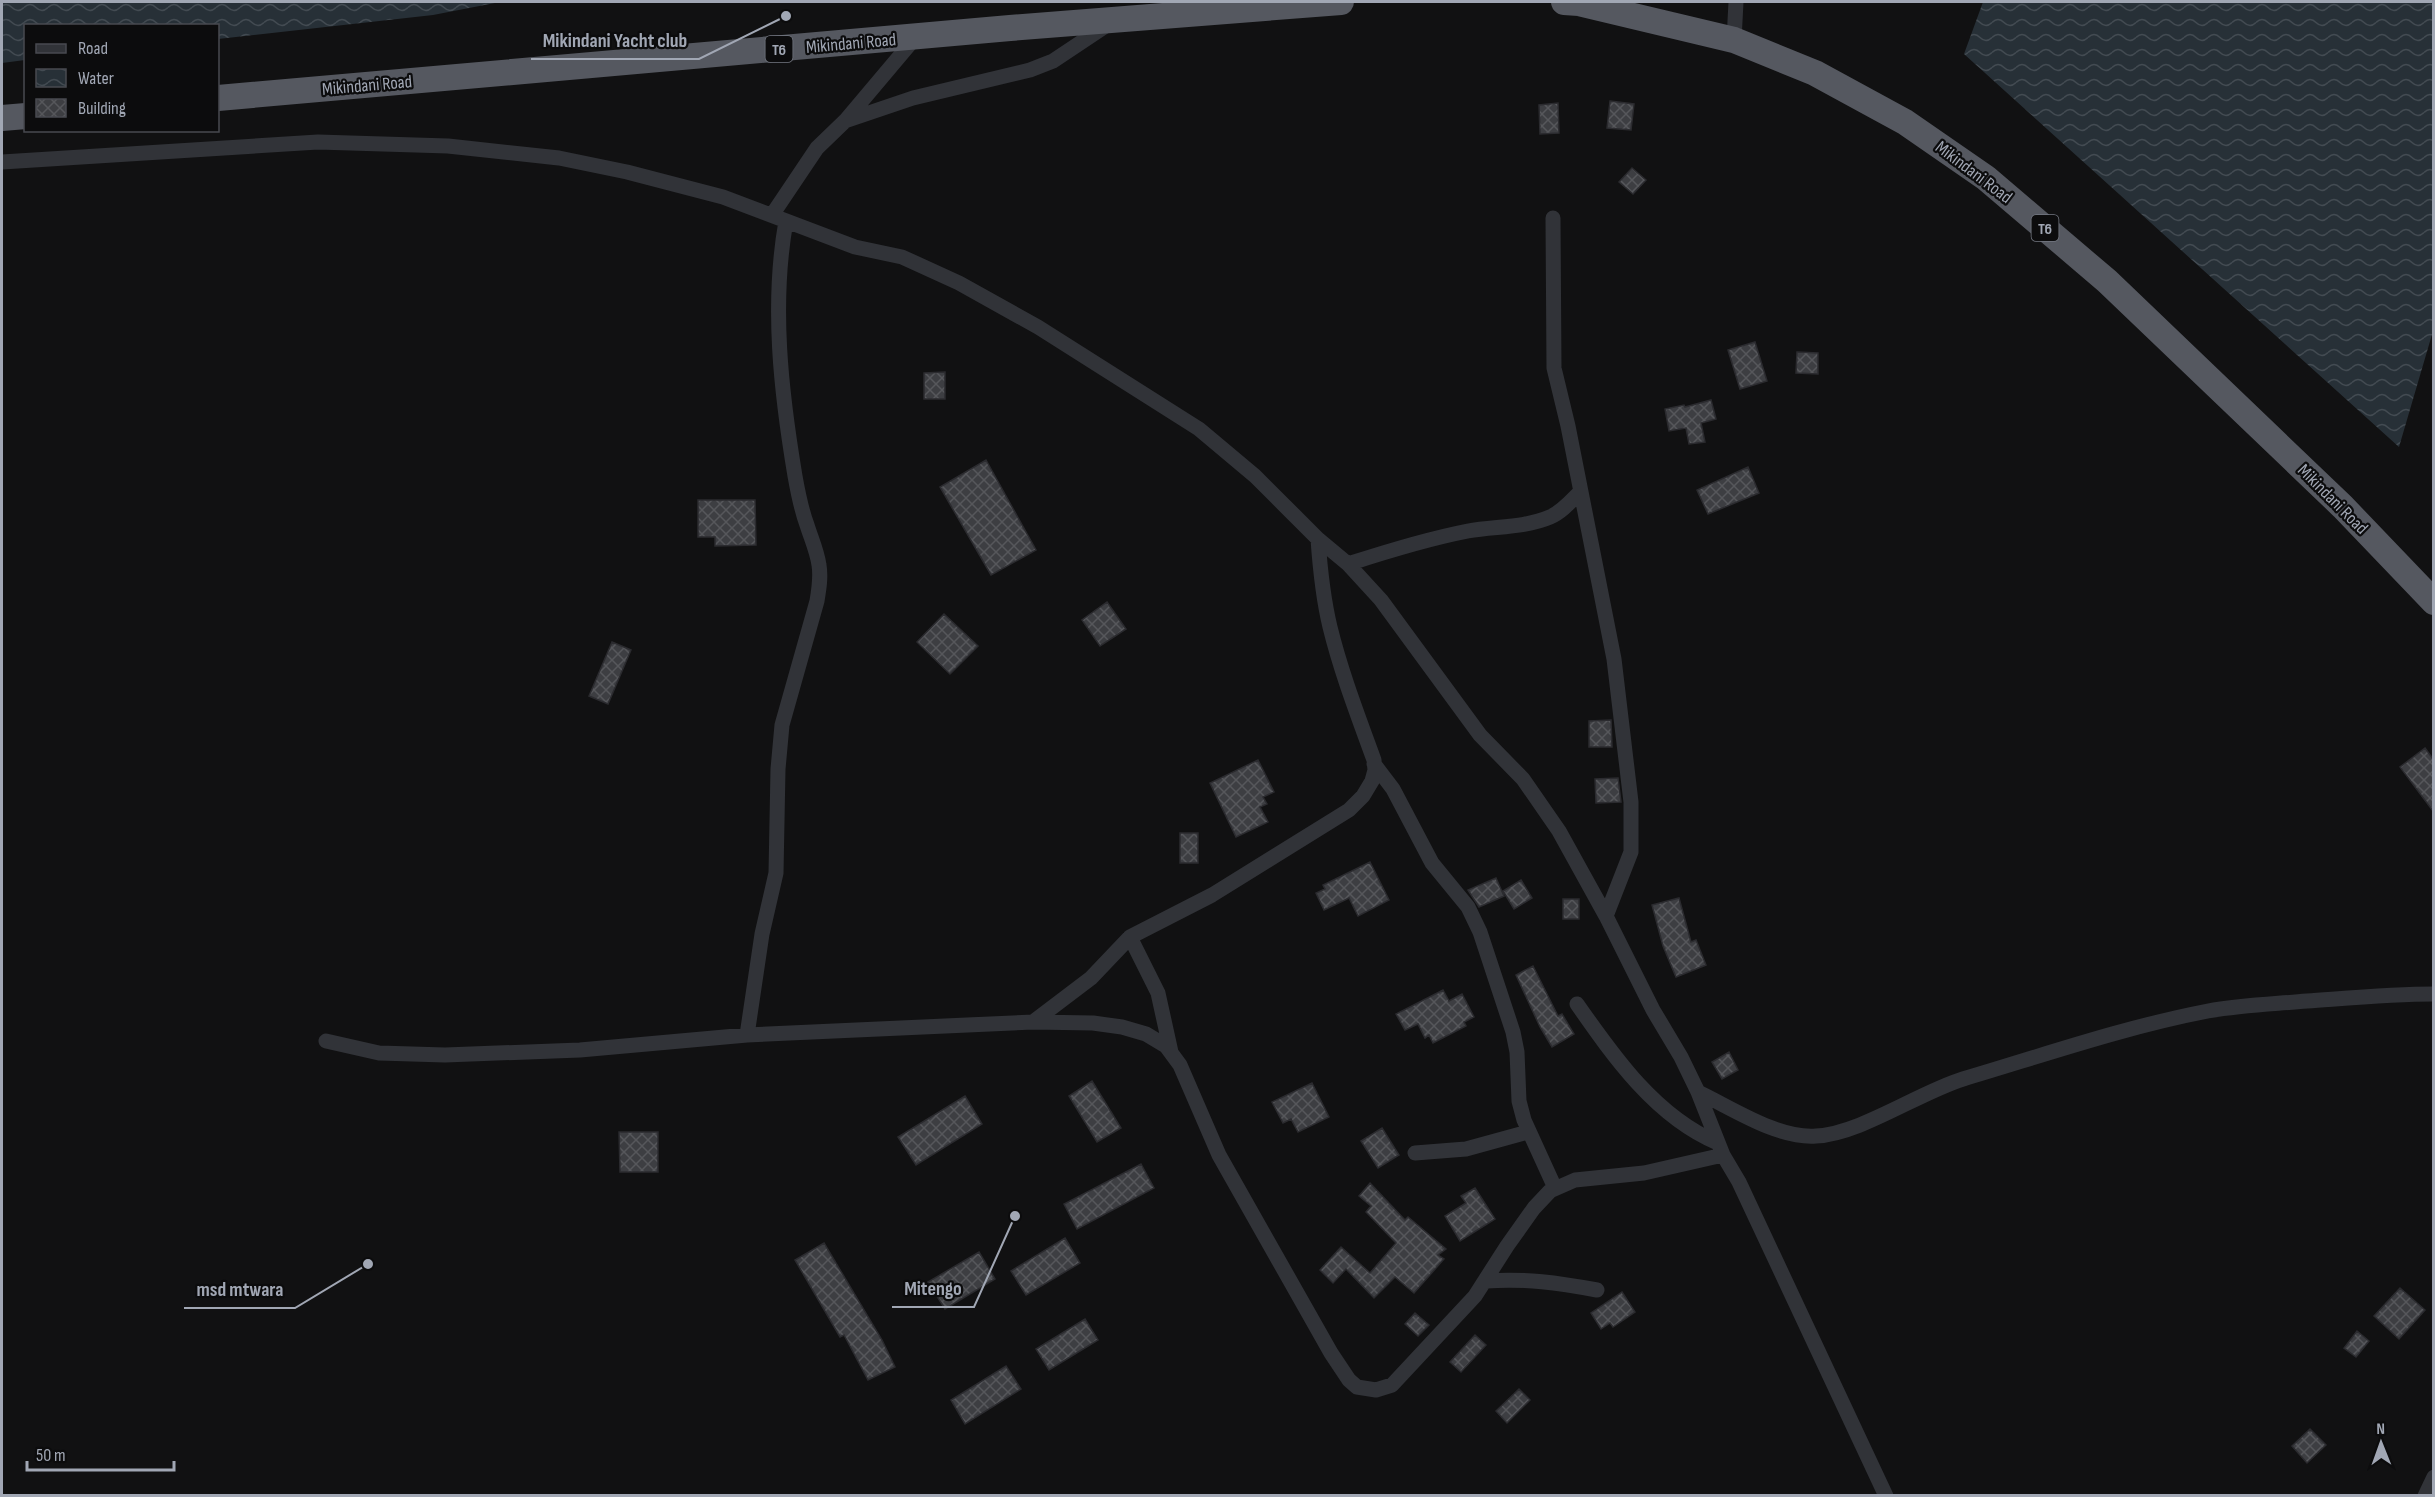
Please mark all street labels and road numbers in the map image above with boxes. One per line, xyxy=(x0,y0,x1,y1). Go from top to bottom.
street label: Mikindani Road xyxy=(805,29,897,58)
road number: T6 xyxy=(766,36,792,62)
street label: Mikindani Road xyxy=(321,71,413,100)
street label: Mikindani Road xyxy=(1931,137,2016,208)
road number: T6 xyxy=(2032,215,2058,241)
street label: Mikindani Road xyxy=(2293,460,2372,539)

